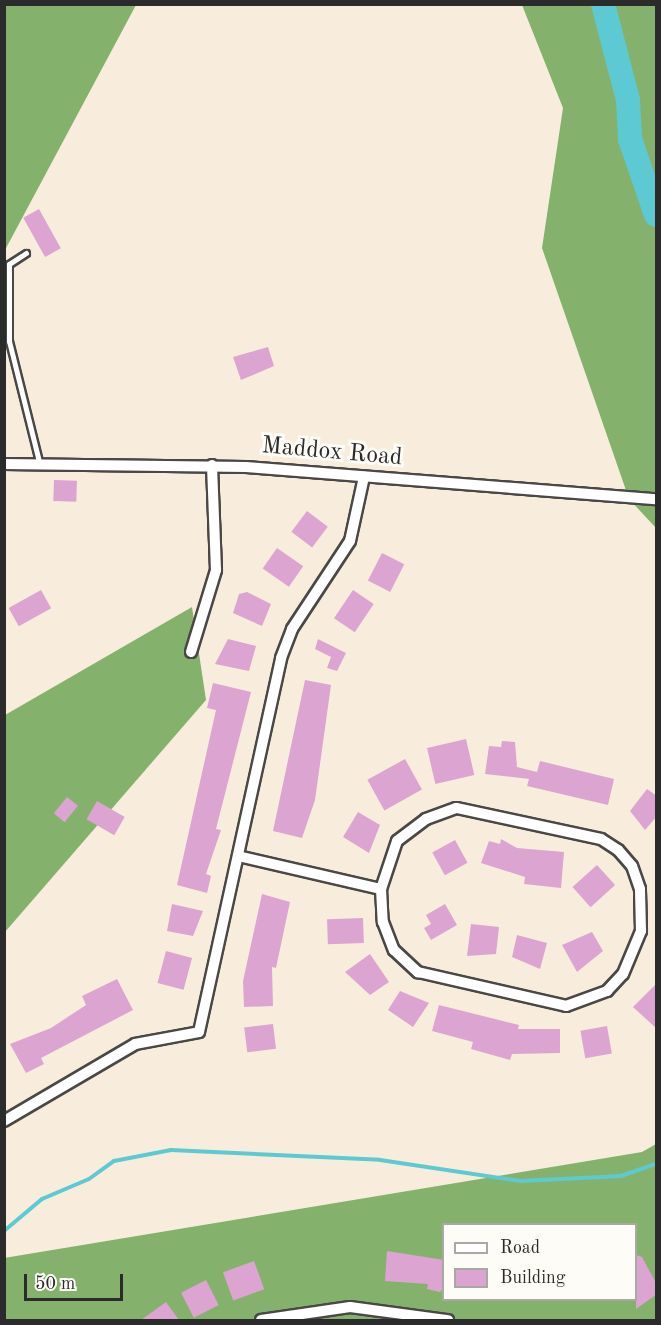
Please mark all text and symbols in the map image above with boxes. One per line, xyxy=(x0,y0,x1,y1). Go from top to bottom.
street label: Maddox Road xyxy=(261,433,403,473)
legend xyxy=(442,1223,637,1301)
text: Road xyxy=(500,1239,540,1257)
scale bar xyxy=(27,1262,126,1300)
text: Building xyxy=(500,1269,565,1287)
text: 50 m xyxy=(35,1275,75,1293)

